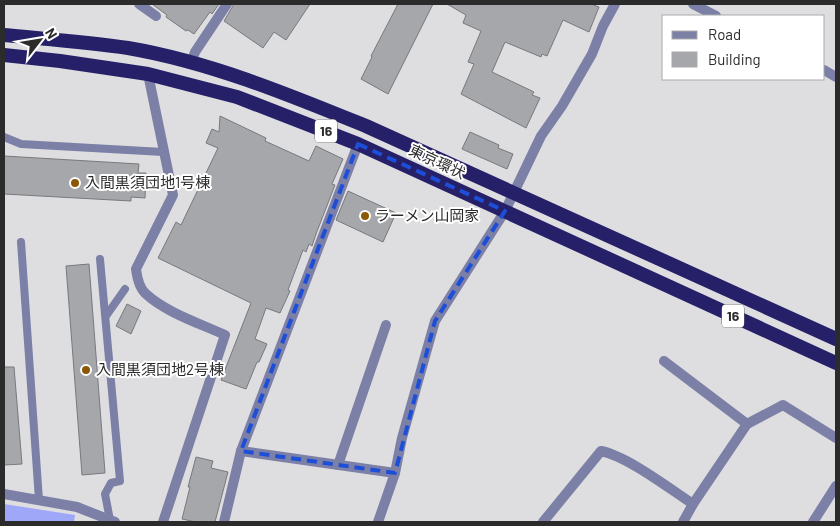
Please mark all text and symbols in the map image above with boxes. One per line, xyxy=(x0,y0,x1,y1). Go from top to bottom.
north arrow xyxy=(15,15,65,65)
legend xyxy=(662,15,825,80)
text: N xyxy=(42,25,61,41)
text: Road xyxy=(708,25,741,43)
text: Building xyxy=(708,50,761,68)
road number: 16 xyxy=(315,120,337,142)
street label: 東京環状 xyxy=(406,140,468,182)
place label: 入間黒須団地1号棟 xyxy=(85,173,210,191)
marker: 入間黒須団地1号棟 xyxy=(69,177,81,189)
place label: ラーメン山岡家 xyxy=(375,206,479,224)
marker: ラーメン山岡家 xyxy=(359,210,371,222)
road number: 16 xyxy=(722,304,744,328)
place label: 入間黒須団地2号棟 xyxy=(96,360,224,378)
marker: 入間黒須団地2号棟 xyxy=(80,364,92,376)

